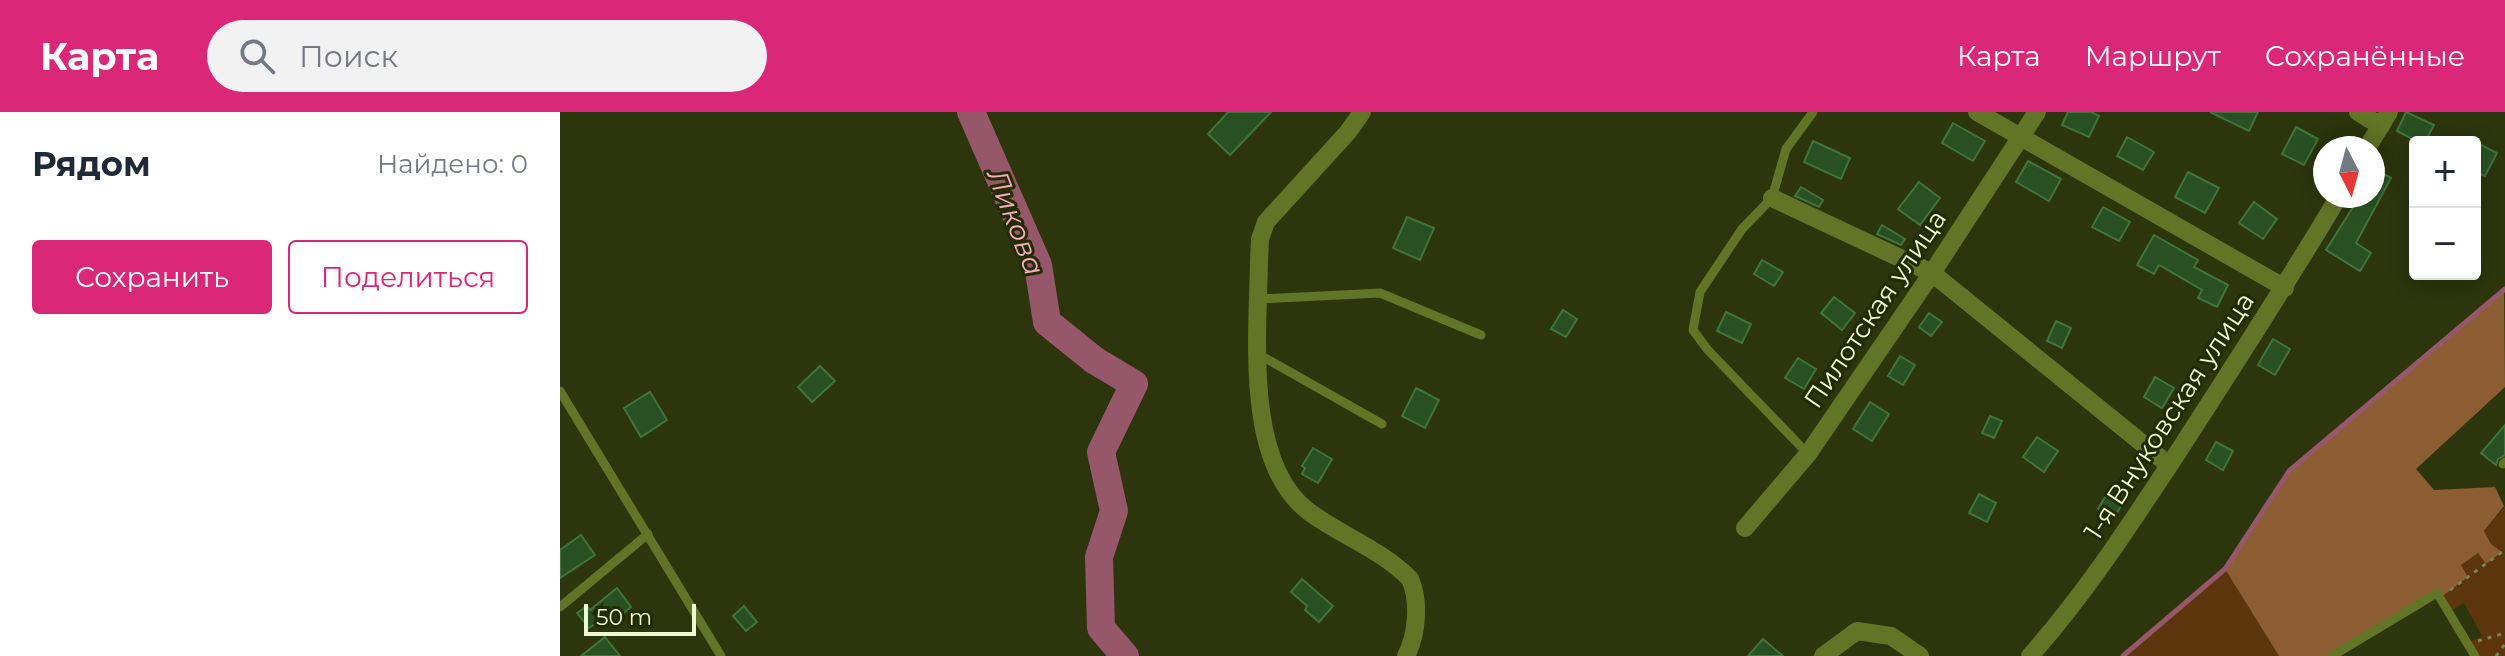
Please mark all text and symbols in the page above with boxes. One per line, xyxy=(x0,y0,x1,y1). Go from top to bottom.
search box xyxy=(207,20,767,92)
text: Карта xyxy=(40,33,159,80)
icon: search xyxy=(235,34,279,78)
text: Поиск xyxy=(299,38,398,75)
text: Карта xyxy=(1957,39,2041,73)
text: Маршрут xyxy=(2085,39,2221,73)
text: Сохранённые xyxy=(2265,39,2465,73)
north arrow xyxy=(2313,136,2385,208)
map controls xyxy=(2409,136,2481,280)
button: + xyxy=(2409,136,2481,208)
text: Рядом xyxy=(32,143,151,185)
text: Найдено: 0 xyxy=(377,148,528,180)
water label: Ликова xyxy=(979,162,1052,280)
street label: Пилотская улица xyxy=(1797,204,1953,414)
button: − xyxy=(2409,208,2481,280)
button: Сохранить xyxy=(32,240,272,314)
button: Поделиться xyxy=(288,240,528,314)
street label: 1-я Внуковская улица xyxy=(2077,286,2261,546)
scale bar xyxy=(584,600,696,636)
text: 50 m xyxy=(596,604,652,631)

